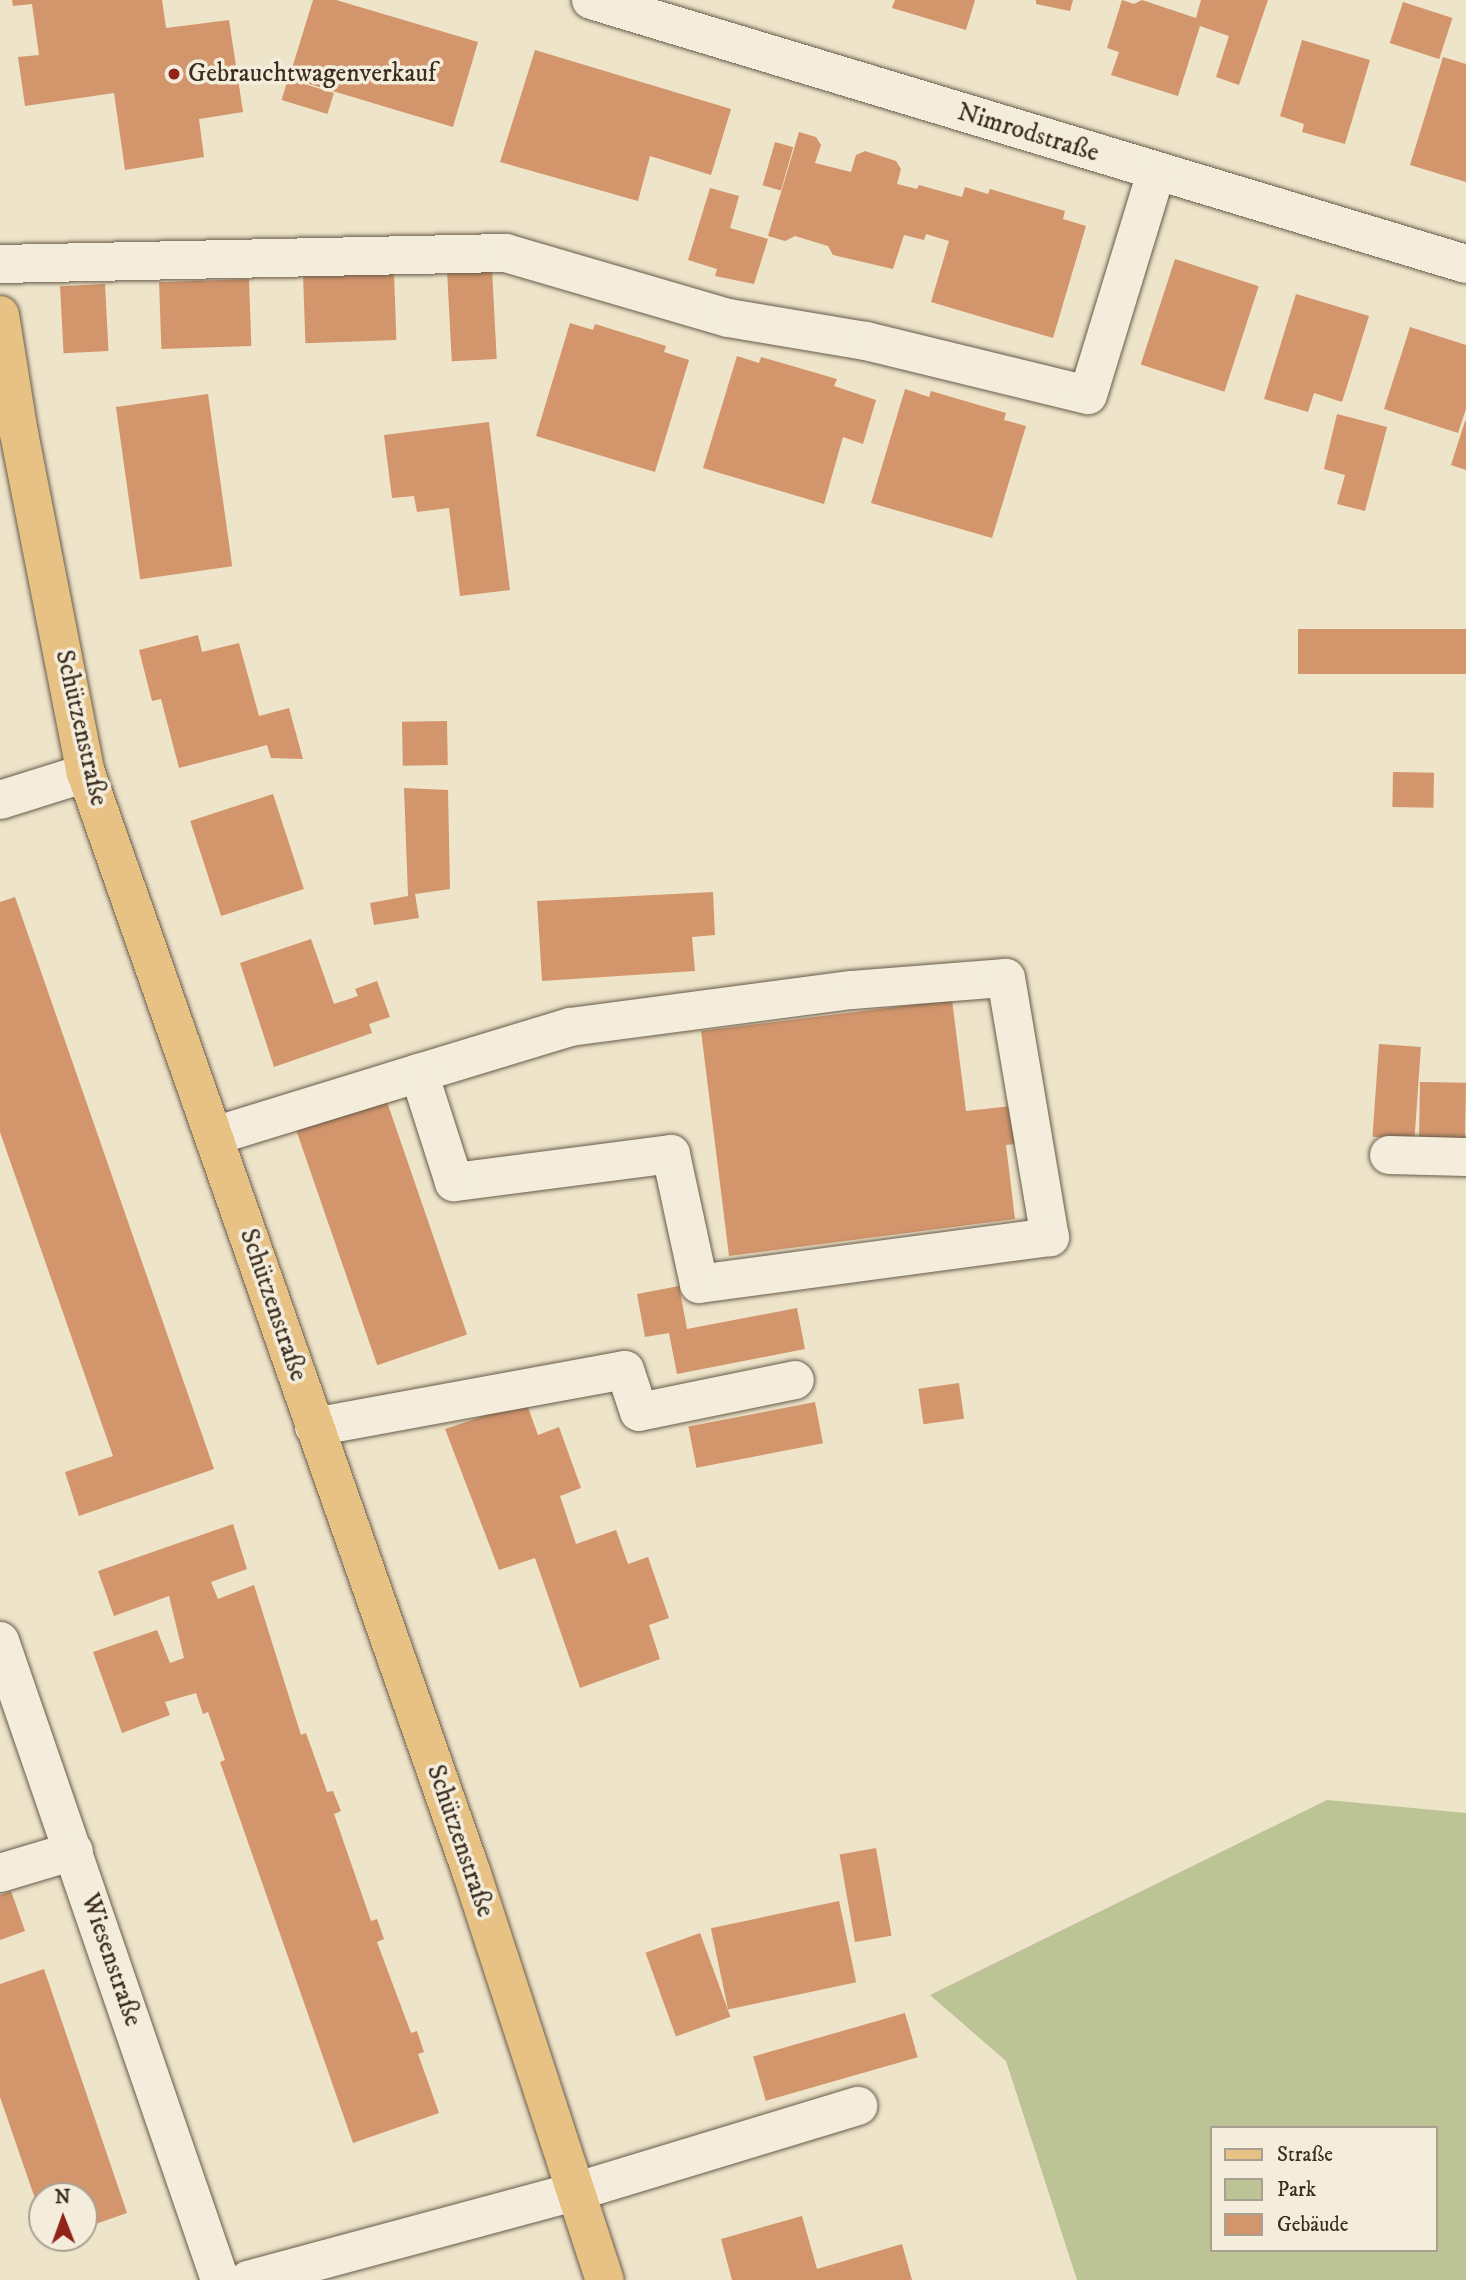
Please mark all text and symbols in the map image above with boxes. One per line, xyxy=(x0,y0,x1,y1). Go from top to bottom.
place label: Gebrauchtwagenverkauf xyxy=(188,58,436,90)
marker: Gebrauchtwagenverkauf xyxy=(166,66,182,82)
street label: Nimrodstraße xyxy=(953,97,1103,169)
street label: Schützenstraße xyxy=(48,647,114,809)
street label: Schützenstraße xyxy=(232,1225,314,1385)
street label: Schützenstraße xyxy=(419,1761,501,1921)
street label: Wiesenstraße xyxy=(74,1889,148,2031)
legend xyxy=(1210,2126,1438,2252)
text: Straße xyxy=(1277,2142,1333,2168)
text: Park xyxy=(1277,2177,1316,2203)
north arrow xyxy=(28,2182,98,2252)
text: N xyxy=(55,2186,71,2209)
text: Gebäude xyxy=(1277,2212,1348,2238)

